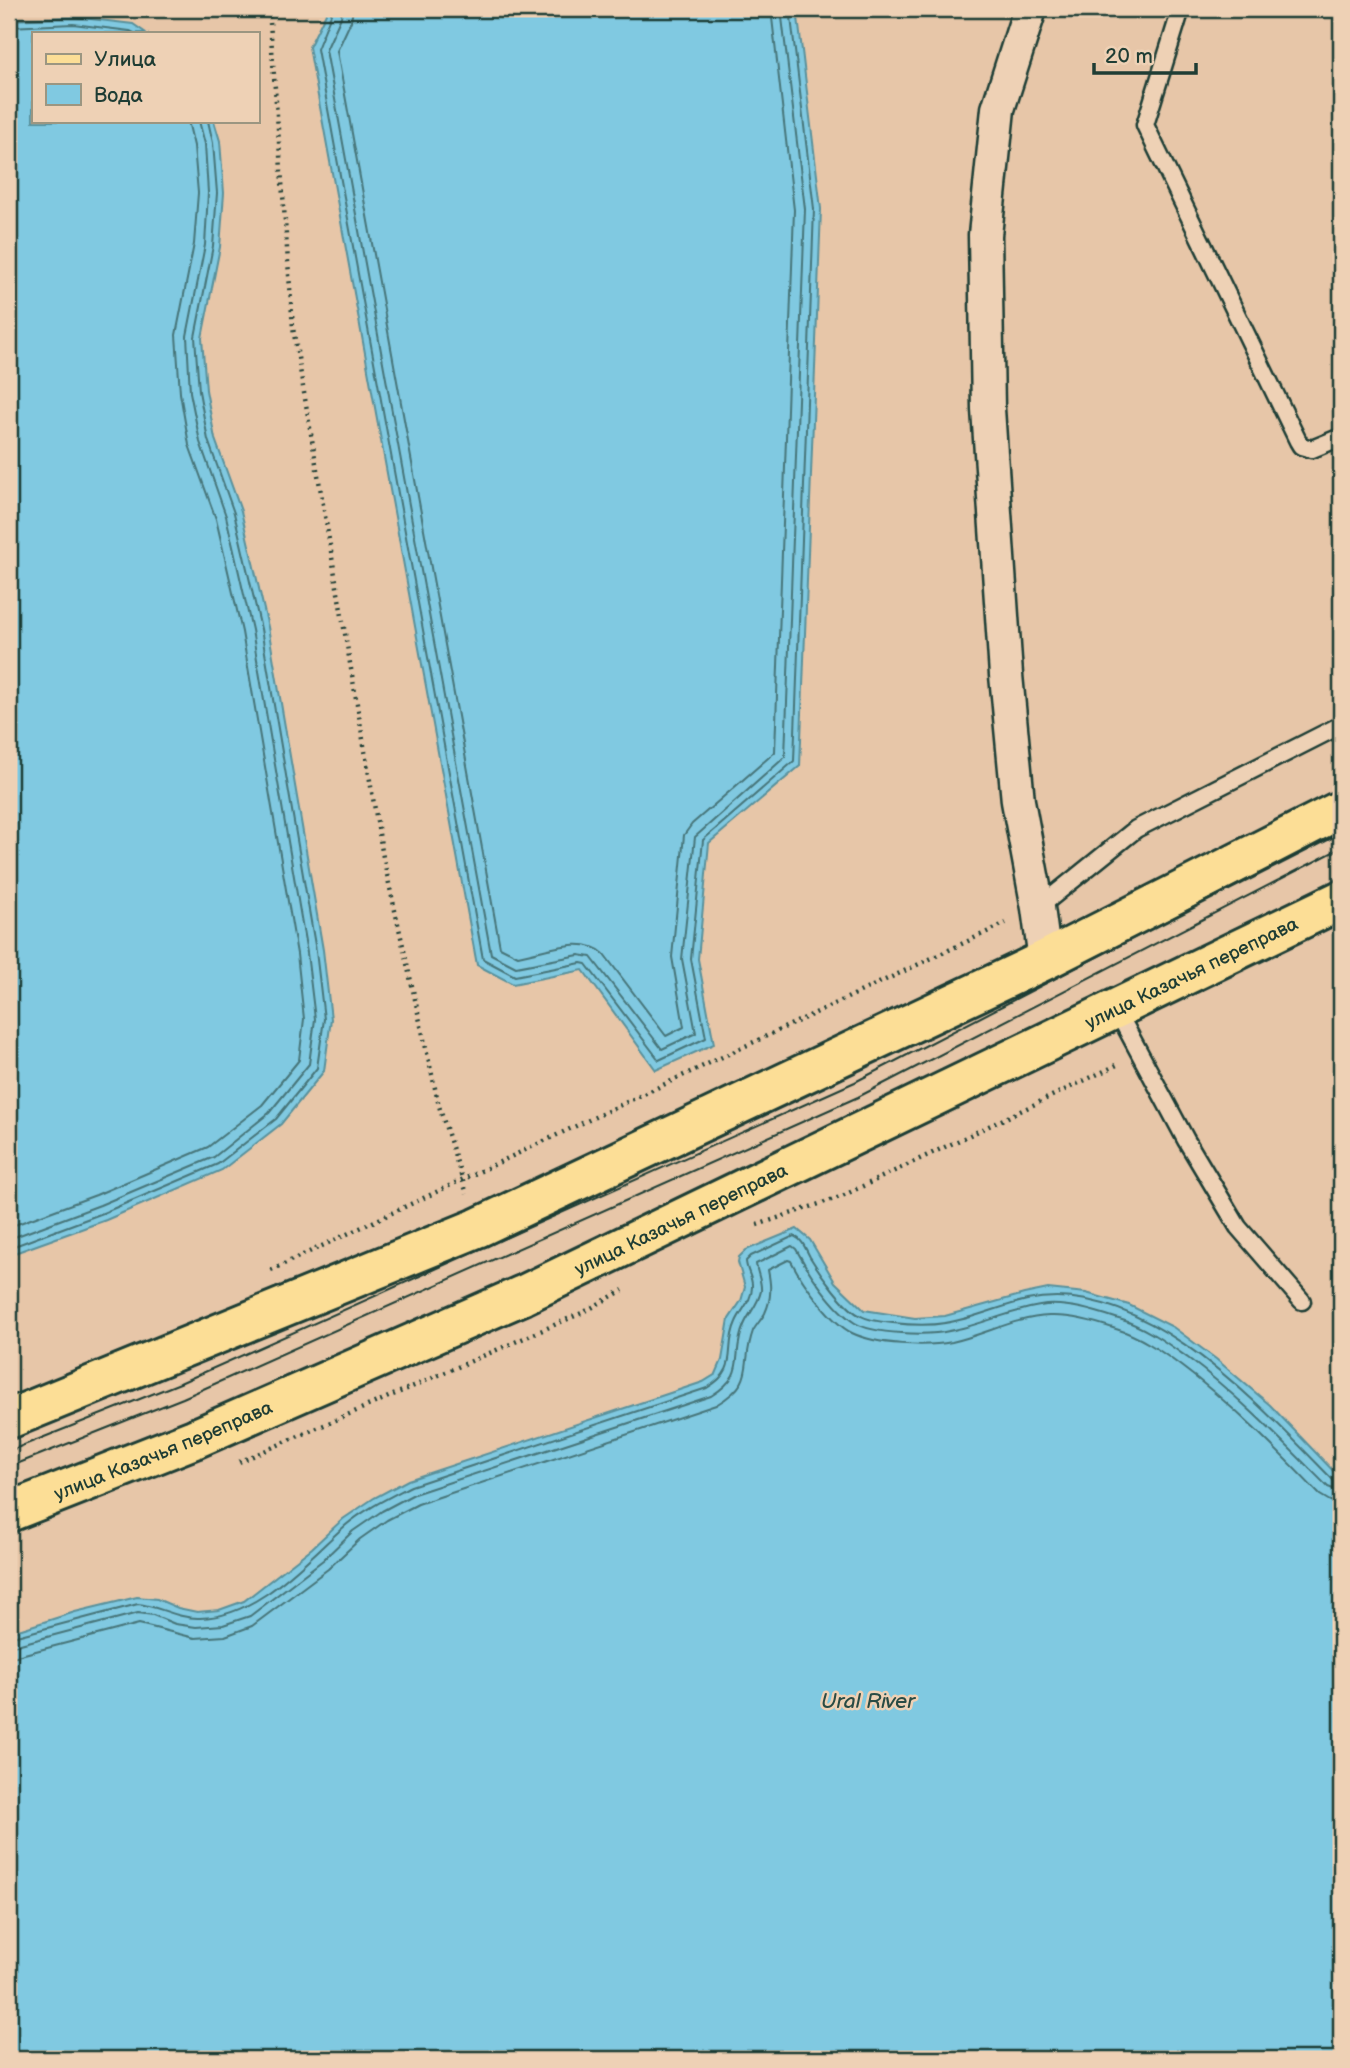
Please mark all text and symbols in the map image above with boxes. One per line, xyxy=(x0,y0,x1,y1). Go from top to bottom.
legend xyxy=(32,32,259,122)
scale bar xyxy=(1094,32,1196,76)
text: 20 m xyxy=(1105,44,1153,69)
text: Улица xyxy=(94,47,157,72)
text: Вода xyxy=(94,83,143,108)
street label: улица Казачья переправа xyxy=(1082,913,1302,1035)
street label: улица Казачья переправа xyxy=(571,1159,791,1281)
street label: улица Казачья переправа xyxy=(51,1396,276,1506)
water label: Ural River xyxy=(821,1689,916,1714)

